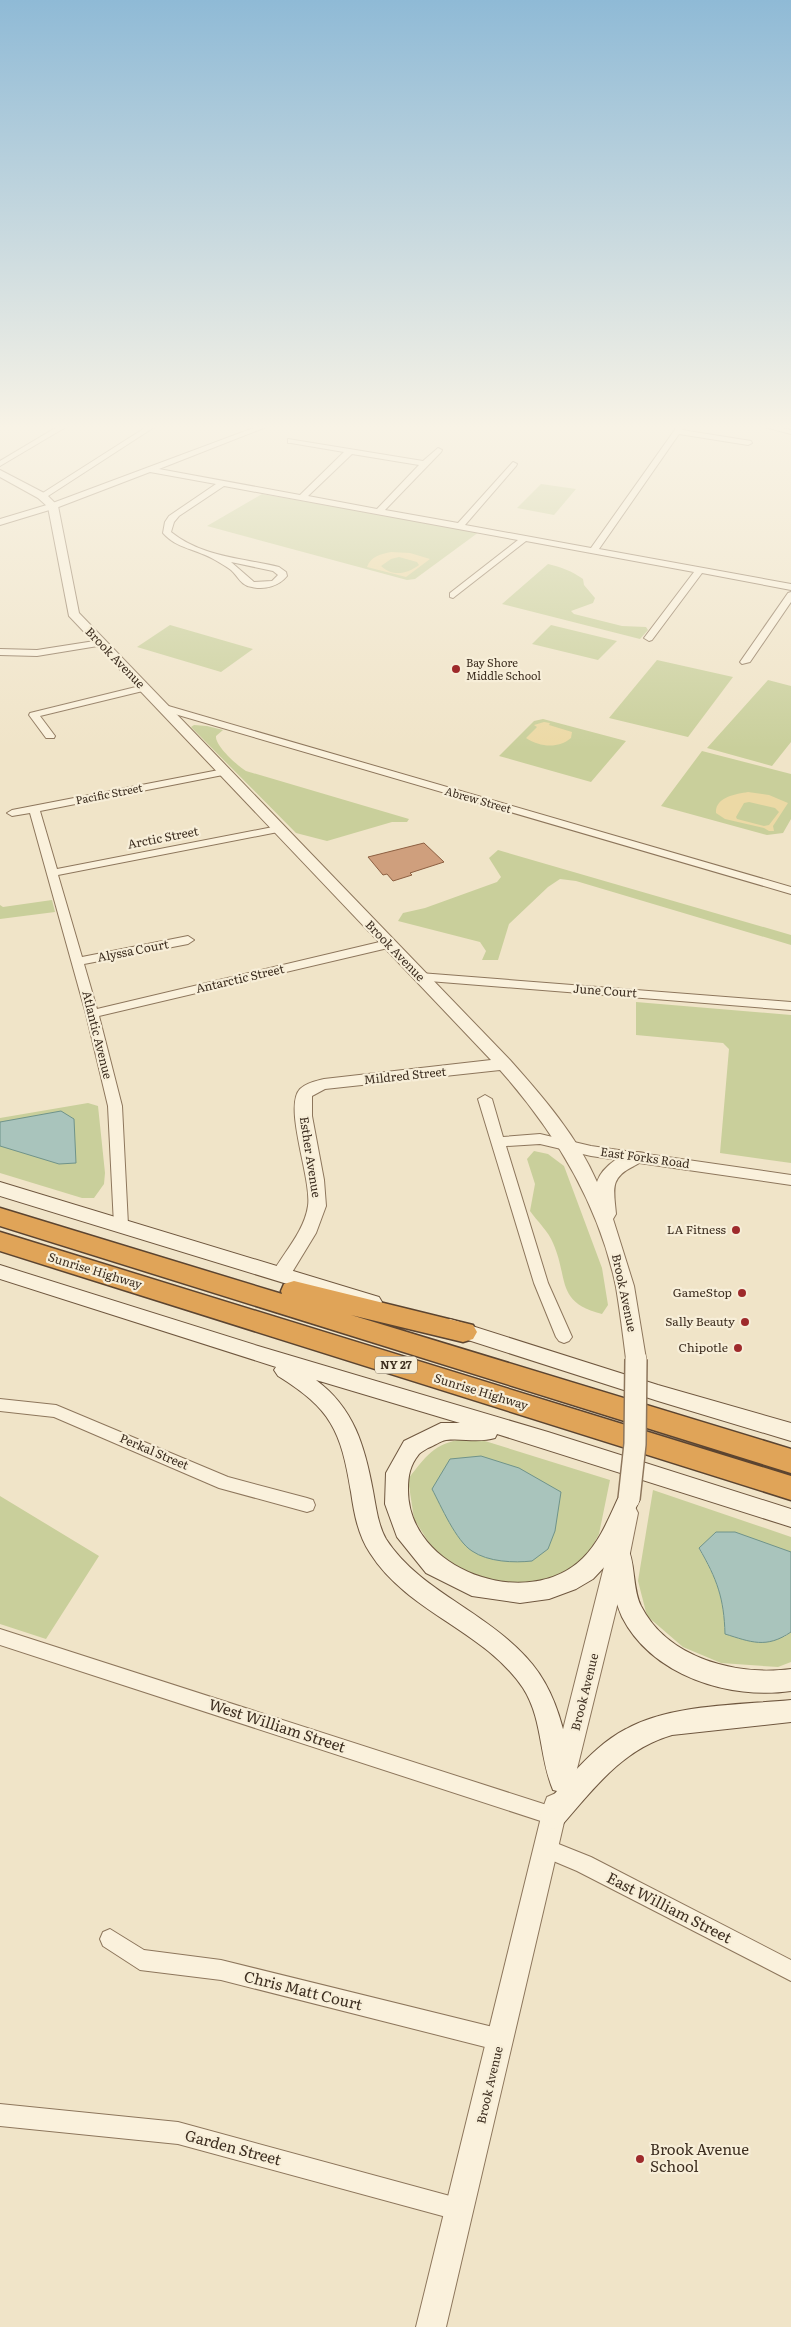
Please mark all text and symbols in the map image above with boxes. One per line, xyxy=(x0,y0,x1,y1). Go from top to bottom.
street label: Brook Avenue xyxy=(82,623,150,692)
place label: Bay Shore Middle School xyxy=(466,654,541,683)
marker: Bay Shore Middle School xyxy=(450,663,462,675)
street label: Pacific Street xyxy=(74,779,144,807)
street label: Abrew Street xyxy=(443,782,514,816)
street label: Arctic Street xyxy=(126,821,200,853)
street label: Brook Avenue xyxy=(362,916,430,985)
street label: Alyssa Court xyxy=(96,934,170,966)
street label: Antarctic Street xyxy=(194,959,286,997)
street label: June Court xyxy=(573,979,638,1001)
street label: Atlantic Avenue xyxy=(78,989,118,1081)
street label: Mildred Street xyxy=(363,1062,447,1088)
street label: Esther Avenue xyxy=(296,1115,326,1199)
street label: East Forks Road xyxy=(599,1142,692,1172)
place label: LA Fitness xyxy=(667,1220,727,1238)
marker: LA Fitness xyxy=(730,1224,742,1236)
street label: Sunrise Highway xyxy=(46,1247,145,1293)
street label: Brook Avenue xyxy=(608,1252,642,1333)
place label: GameStop xyxy=(673,1283,732,1301)
marker: GameStop xyxy=(736,1287,748,1299)
place label: Sally Beauty xyxy=(665,1312,735,1330)
marker: Sally Beauty xyxy=(739,1316,751,1328)
place label: Chipotle xyxy=(679,1338,728,1356)
marker: Chipotle xyxy=(732,1342,744,1354)
road number: NY 27 xyxy=(375,1356,417,1374)
street label: Sunrise Highway xyxy=(432,1368,531,1414)
street label: Perkal Street xyxy=(117,1428,192,1474)
street label: Brook Avenue xyxy=(566,1651,602,1732)
street label: West William Street xyxy=(206,1692,349,1758)
street label: East William Street xyxy=(603,1865,736,1948)
street label: Chris Matt Court xyxy=(242,1964,365,2015)
street label: Brook Avenue xyxy=(471,2044,507,2125)
street label: Garden Street xyxy=(183,2123,284,2170)
place label: Brook Avenue School xyxy=(650,2137,749,2177)
marker: Brook Avenue School xyxy=(634,2153,646,2165)

